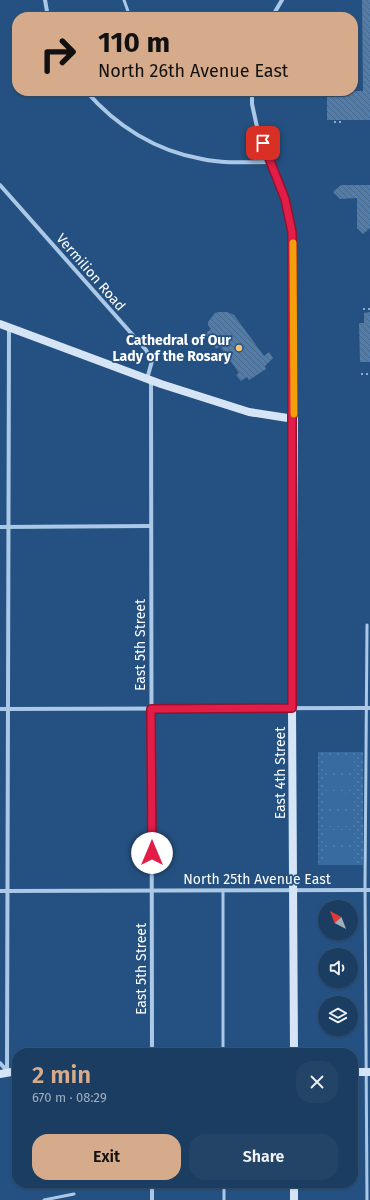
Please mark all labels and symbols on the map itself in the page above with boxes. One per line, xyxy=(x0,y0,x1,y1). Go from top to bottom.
pin xyxy=(246,126,280,160)
street label: Vermilion Road xyxy=(52,230,129,314)
place label: Cathedral of Our Lady of the Rosary xyxy=(113,332,232,365)
marker: Cathedral of Our Lady of the Rosary xyxy=(234,343,244,353)
street label: East 5th Street xyxy=(132,598,149,691)
street label: East 4th Street xyxy=(272,726,289,819)
position arrow xyxy=(131,832,173,874)
street label: North 25th Avenue East xyxy=(183,871,332,888)
north arrow xyxy=(318,900,358,940)
street label: East 5th Street xyxy=(133,922,150,1015)

